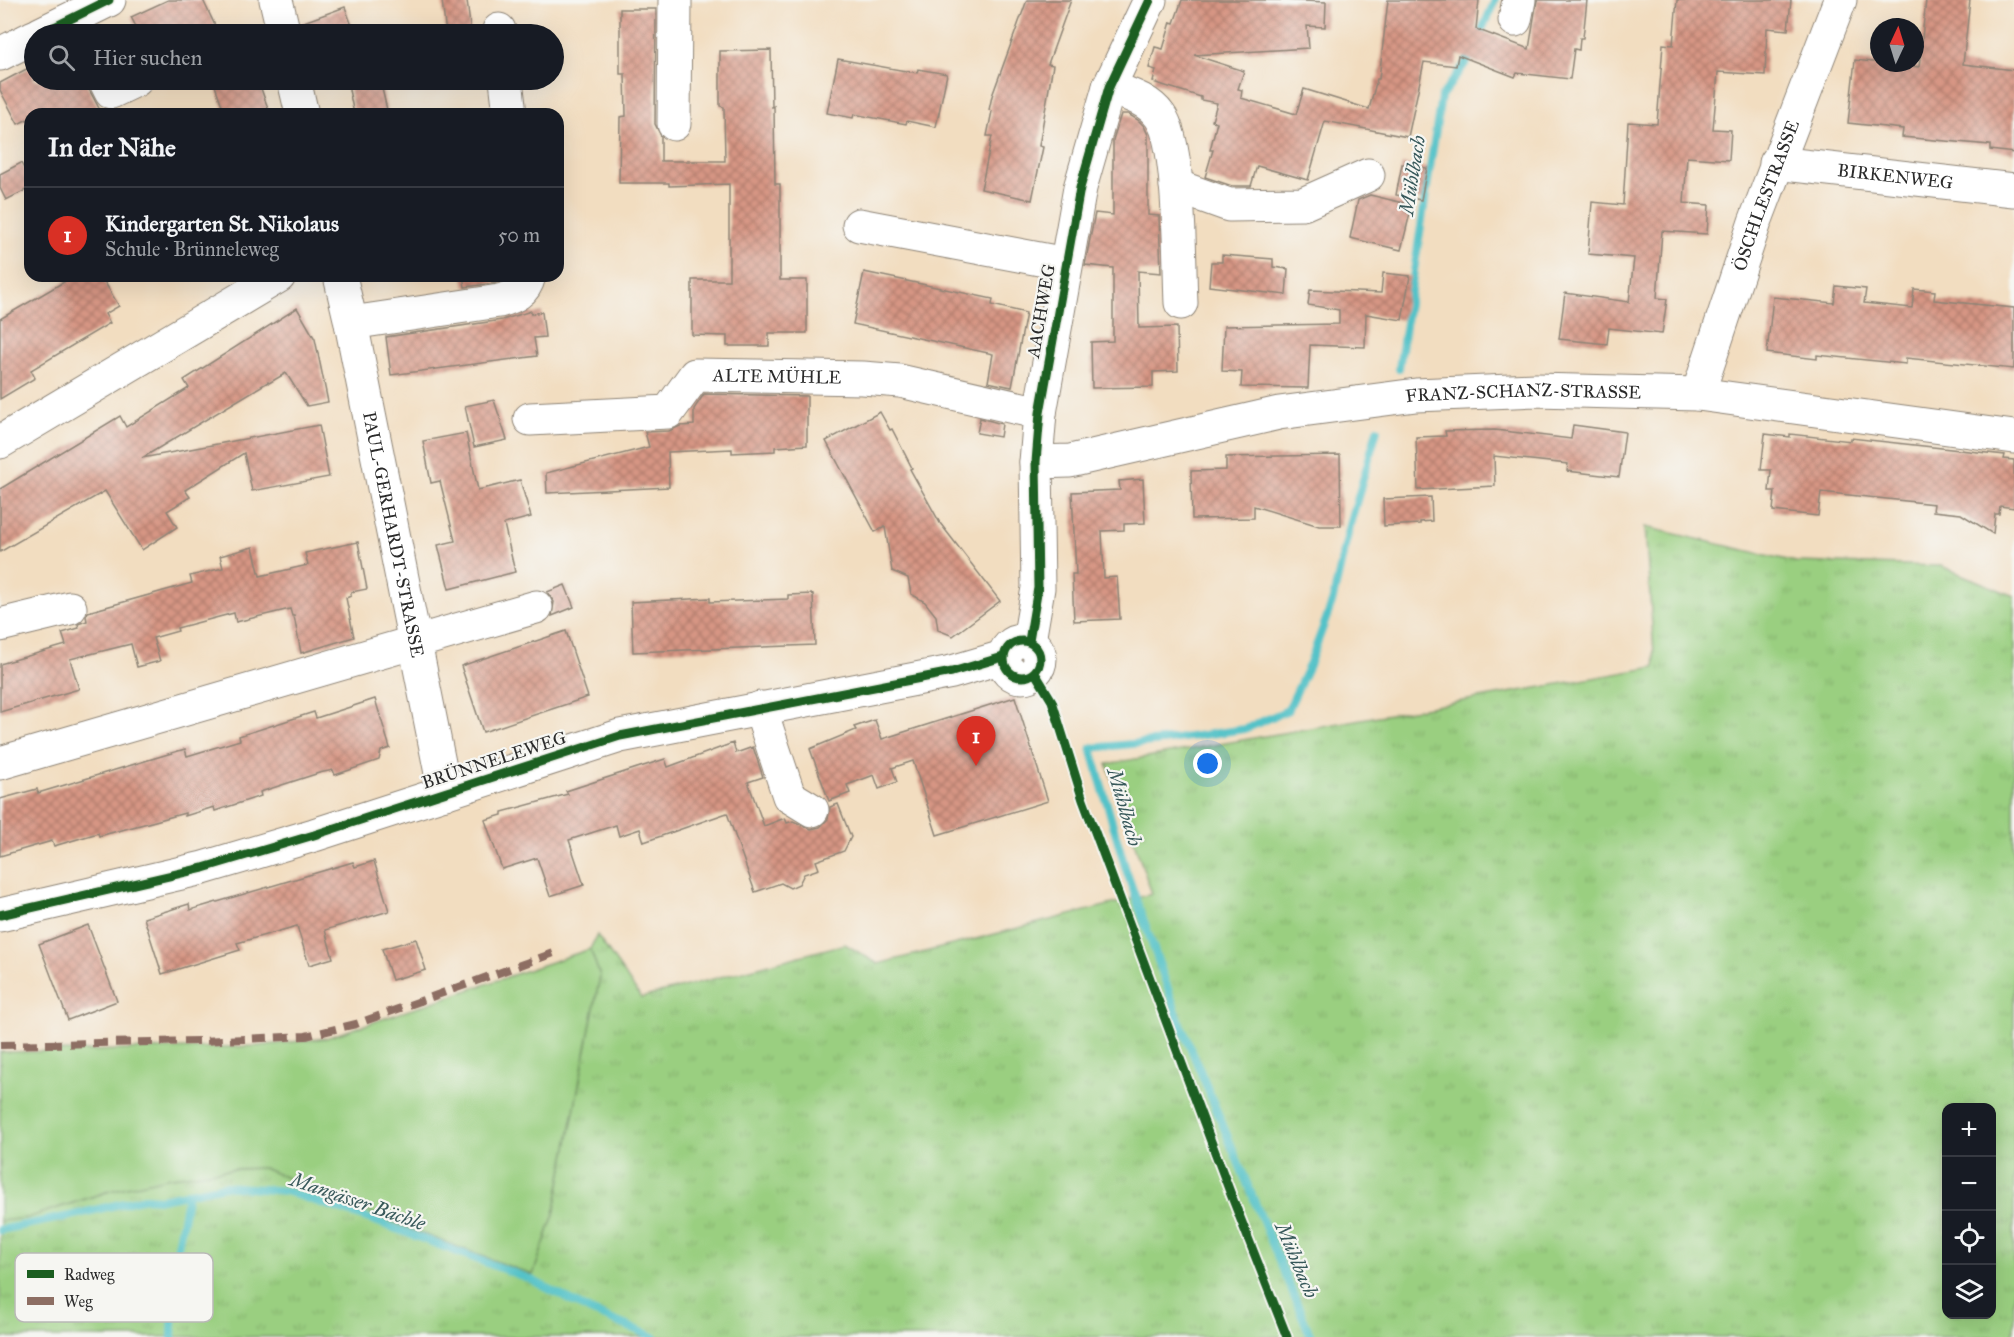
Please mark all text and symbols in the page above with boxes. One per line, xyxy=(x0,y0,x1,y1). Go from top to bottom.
north arrow xyxy=(1870,18,1924,72)
search box xyxy=(24,24,564,90)
icon: search xyxy=(45,41,78,74)
text: Hier suchen xyxy=(93,44,202,71)
street label: ÖSCHLESTRASSE xyxy=(1728,117,1804,274)
text: In der Nähe xyxy=(48,131,176,163)
water label: Mühlbach xyxy=(1394,133,1430,218)
street label: BIRKENWEG xyxy=(1836,159,1954,194)
text: Kindergarten St. Nikolaus xyxy=(105,210,339,237)
text: 1 xyxy=(64,223,71,247)
text: 50 m xyxy=(498,223,540,247)
text: Schule · Brünneleweg xyxy=(105,237,279,261)
street label: AACHWEG xyxy=(1022,262,1060,361)
street label: ALTE MÜHLE xyxy=(711,364,842,389)
street label: FRANZ-SCHANZ-STRASSE xyxy=(1404,379,1642,407)
street label: PAUL-GERHARDT-STRASSE xyxy=(358,410,429,660)
pin: 1 xyxy=(956,716,996,766)
street label: BRÜNNELEWEG xyxy=(419,725,569,794)
your location xyxy=(1193,749,1222,778)
water label: Mühlbach xyxy=(1102,763,1148,849)
map controls xyxy=(1942,1103,1996,1319)
button: + xyxy=(1942,1103,1996,1157)
button: − xyxy=(1942,1157,1996,1211)
water label: Mangässer Bächle xyxy=(286,1166,429,1235)
button: locate xyxy=(1942,1211,1996,1265)
water label: Mühlbach xyxy=(1270,1217,1324,1302)
legend xyxy=(15,1253,213,1322)
text: Radweg xyxy=(64,1265,115,1285)
button: layers xyxy=(1942,1265,1996,1319)
text: Weg xyxy=(64,1292,93,1312)

